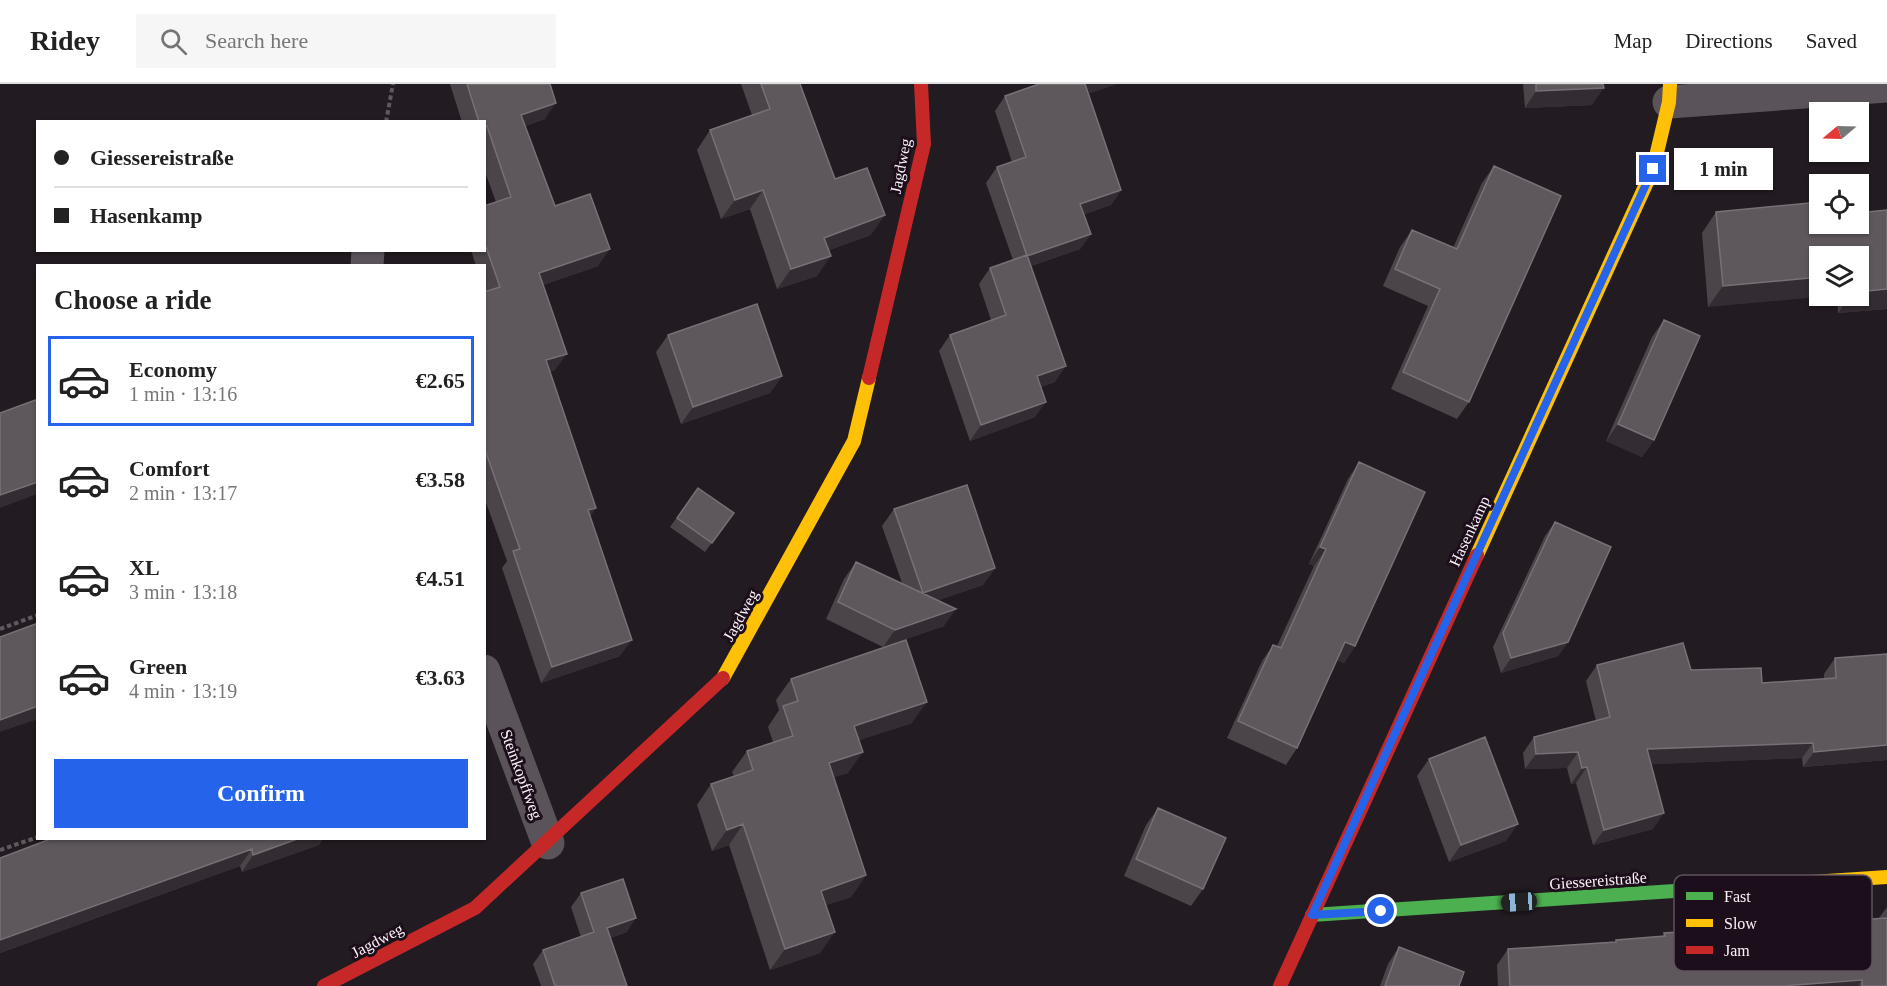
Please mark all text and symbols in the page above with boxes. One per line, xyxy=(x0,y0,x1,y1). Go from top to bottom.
search box xyxy=(136,14,556,68)
text: Ridey xyxy=(30,25,100,56)
icon: search xyxy=(157,25,190,58)
text: Search here xyxy=(205,28,308,53)
text: Map xyxy=(1614,29,1652,53)
text: Directions xyxy=(1685,29,1773,53)
text: Saved xyxy=(1806,29,1857,53)
north arrow xyxy=(1809,102,1869,162)
map controls xyxy=(1809,102,1869,306)
street label: Jagdweg xyxy=(887,137,915,195)
text: Giessereistraße xyxy=(90,145,234,170)
callout: 1 min xyxy=(1674,148,1773,190)
route end xyxy=(1639,155,1666,182)
text: 1 min xyxy=(1699,158,1748,180)
button: locate xyxy=(1809,174,1869,234)
text: Hasenkamp xyxy=(90,203,202,228)
button: layers xyxy=(1809,246,1869,306)
text: Choose a ride xyxy=(54,285,212,315)
icon: car xyxy=(57,354,111,408)
text: Economy xyxy=(129,357,217,382)
text: €2.65 xyxy=(416,368,465,393)
text: 1 min · 13:16 xyxy=(129,383,237,405)
icon: car xyxy=(57,453,111,507)
text: Comfort xyxy=(129,456,210,481)
text: €3.58 xyxy=(416,467,465,492)
text: 2 min · 13:17 xyxy=(129,482,237,504)
street label: Hasenkamp xyxy=(1446,493,1494,569)
icon: car xyxy=(57,552,111,606)
text: XL xyxy=(129,555,160,580)
text: €4.51 xyxy=(416,566,465,591)
text: 3 min · 13:18 xyxy=(129,581,237,603)
street label: Jagdweg xyxy=(719,587,762,644)
icon: car xyxy=(57,651,111,705)
text: Green xyxy=(129,654,187,679)
text: €3.63 xyxy=(416,665,465,690)
text: 4 min · 13:19 xyxy=(129,680,237,702)
street label: Steinkopffweg xyxy=(497,727,546,822)
button: Confirm xyxy=(54,759,468,828)
street label: Giessereistraße xyxy=(1549,869,1647,892)
legend xyxy=(1674,875,1872,971)
text: Fast xyxy=(1724,888,1751,905)
car xyxy=(1500,892,1538,912)
route start xyxy=(1367,897,1394,924)
text: Slow xyxy=(1724,915,1757,932)
street label: Jagdweg xyxy=(349,920,406,962)
text: Jam xyxy=(1724,942,1750,959)

